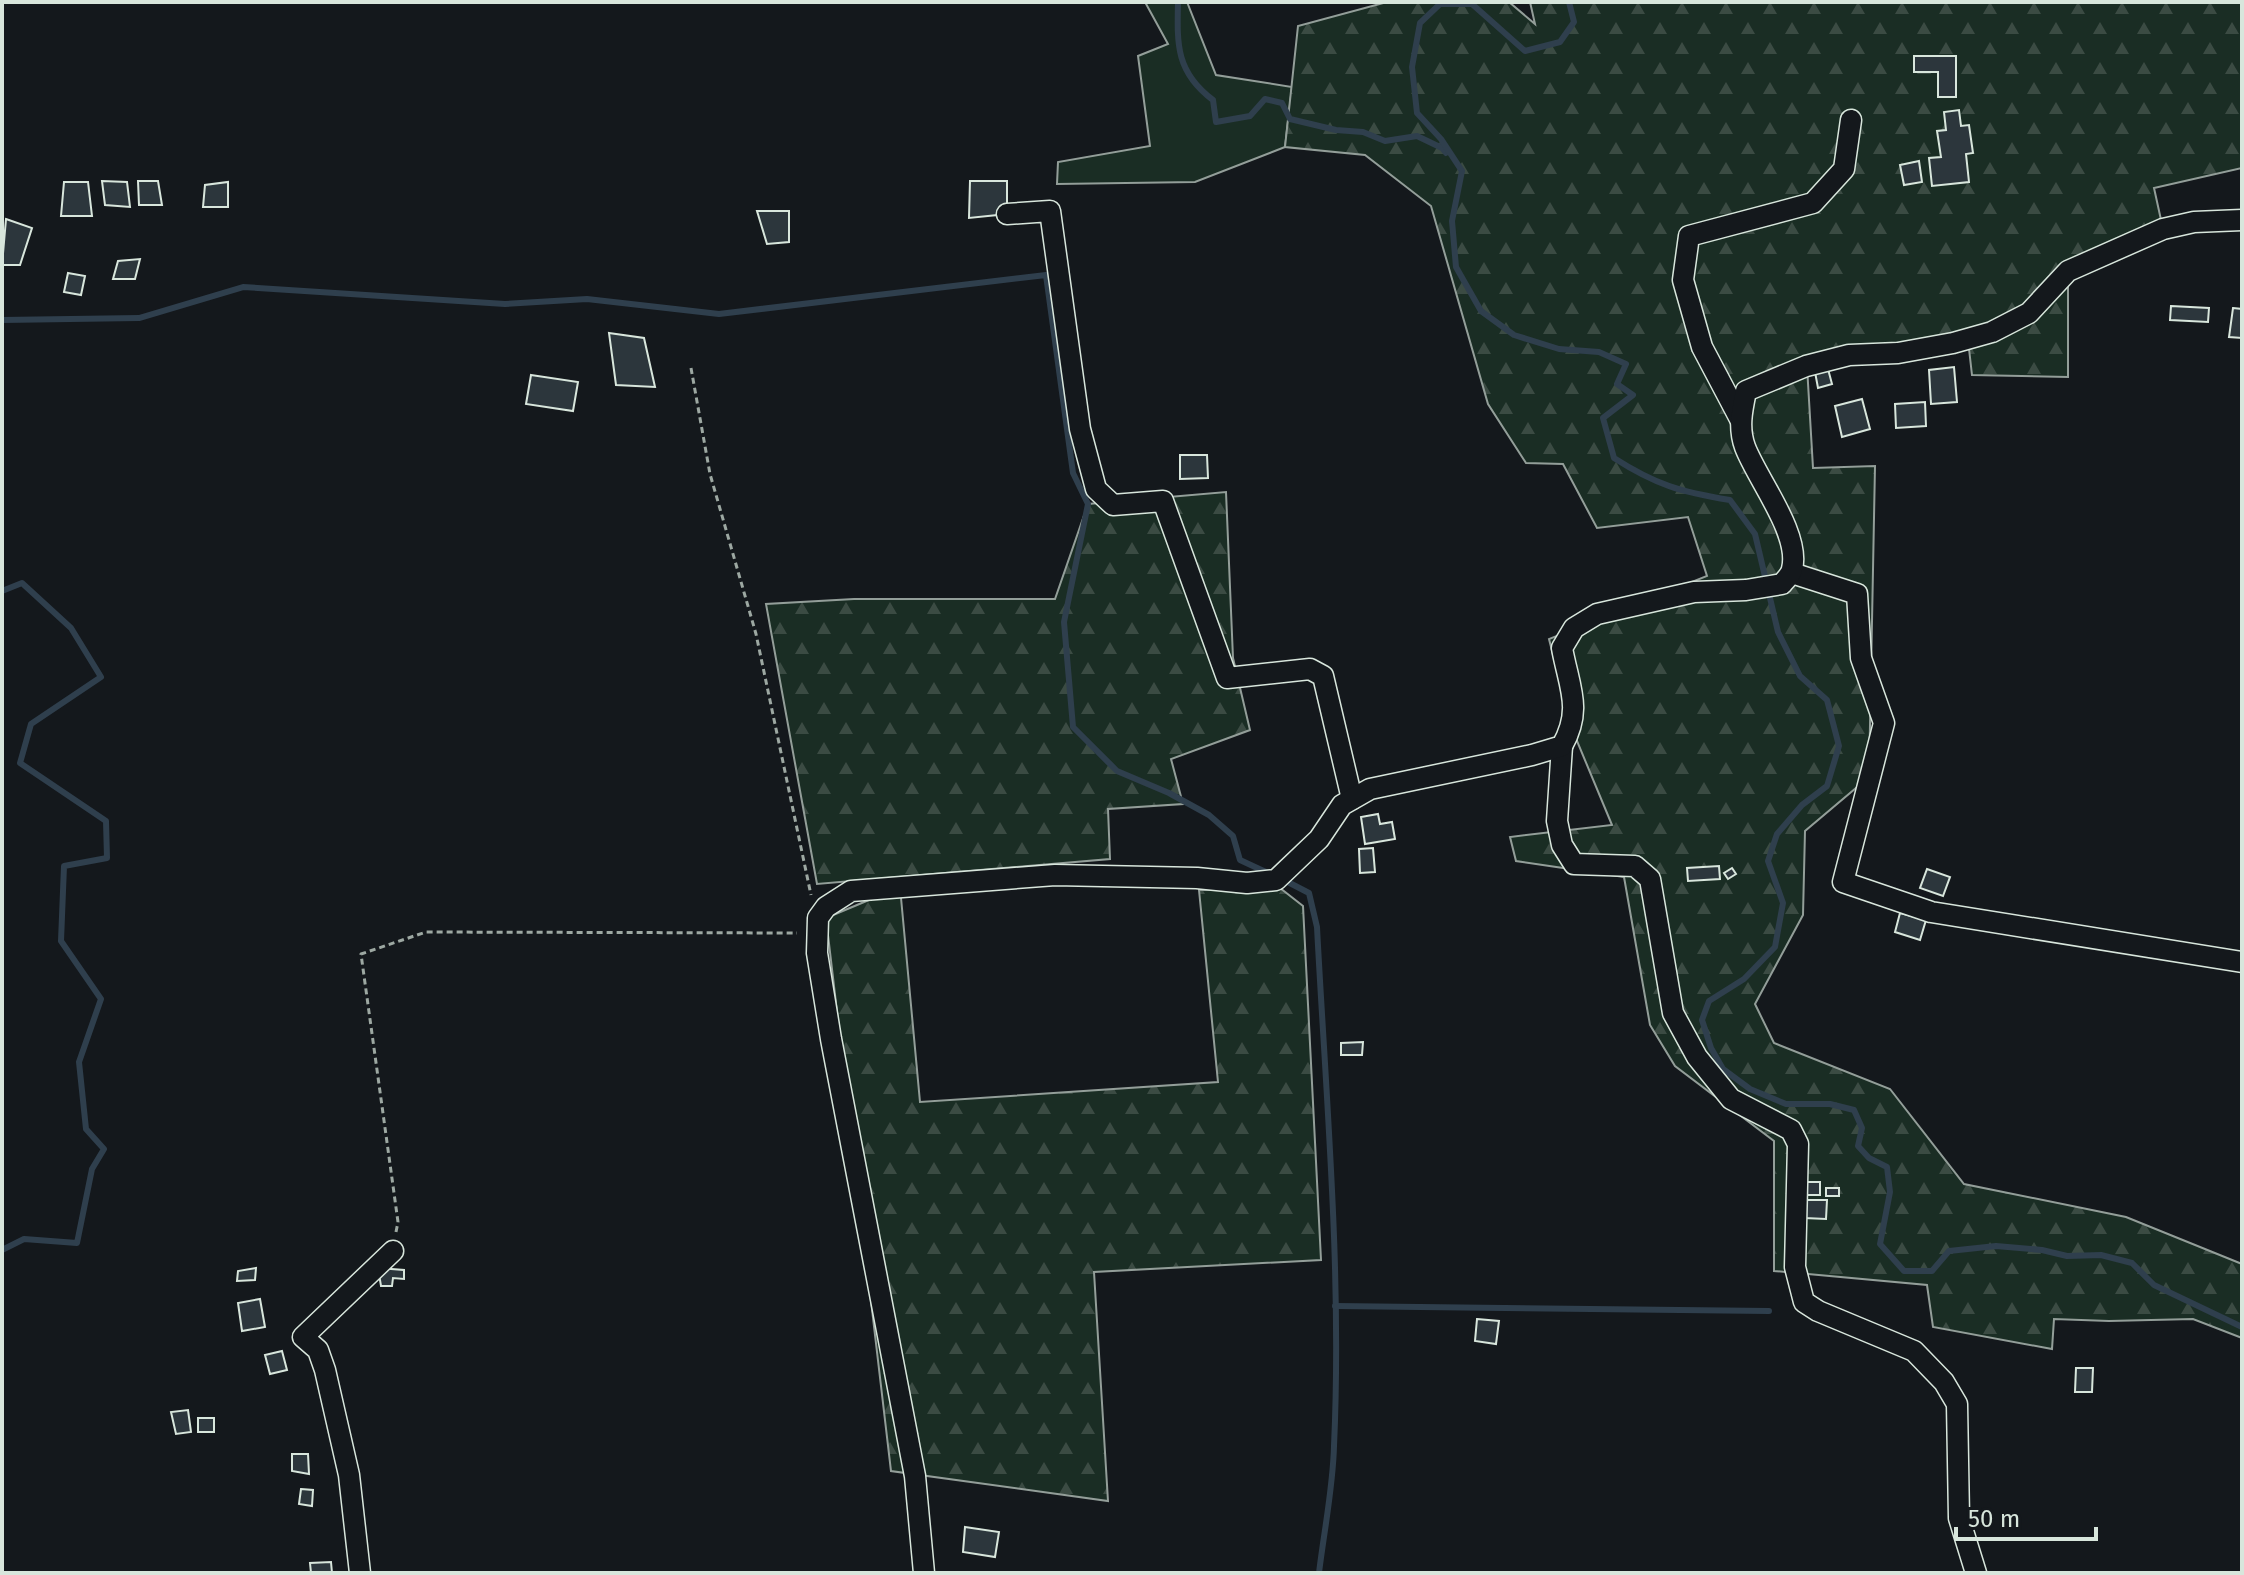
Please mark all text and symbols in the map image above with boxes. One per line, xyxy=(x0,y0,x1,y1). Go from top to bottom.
scale bar xyxy=(1956,1491,2096,1541)
text: 50 m xyxy=(1968,1505,2020,1533)

